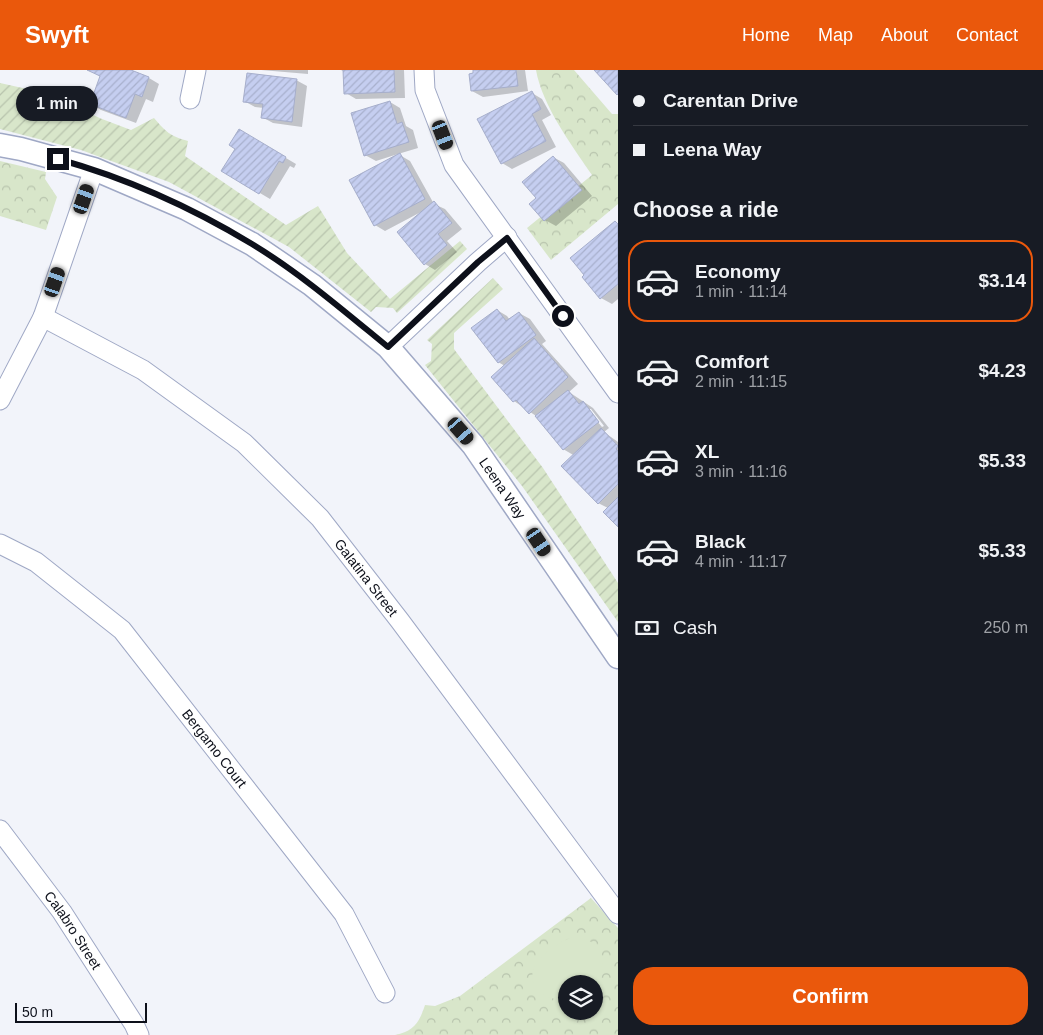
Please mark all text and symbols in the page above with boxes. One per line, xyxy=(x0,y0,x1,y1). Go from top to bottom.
text: Swyft xyxy=(25,21,89,48)
text: Home xyxy=(742,25,790,45)
text: Map xyxy=(818,25,853,45)
text: About xyxy=(881,25,928,45)
text: Contact xyxy=(956,25,1018,45)
callout: 1 min xyxy=(17,87,99,122)
text: Carentan Drive xyxy=(663,90,798,111)
text: 1 min xyxy=(36,95,78,112)
car xyxy=(430,118,455,152)
text: Leena Way xyxy=(663,139,762,160)
route end xyxy=(47,148,69,170)
car xyxy=(72,182,95,216)
text: Choose a ride xyxy=(633,197,778,222)
icon: car xyxy=(635,259,680,304)
text: Economy xyxy=(695,261,781,282)
car xyxy=(43,265,66,299)
text: $3.14 xyxy=(978,270,1026,291)
text: 1 min · 11:14 xyxy=(695,283,787,300)
route start xyxy=(552,305,574,327)
icon: car xyxy=(635,349,680,394)
text: Comfort xyxy=(695,351,769,372)
text: $4.23 xyxy=(978,360,1026,381)
text: 2 min · 11:15 xyxy=(695,373,787,390)
car xyxy=(445,415,476,447)
icon: car xyxy=(635,439,680,484)
text: XL xyxy=(695,441,719,462)
text: $5.33 xyxy=(978,450,1026,471)
street label: Leena Way xyxy=(476,455,529,522)
text: 3 min · 11:16 xyxy=(695,463,787,480)
car xyxy=(524,525,553,559)
icon: car xyxy=(635,529,680,574)
text: Black xyxy=(695,531,746,552)
street label: Galatina Street xyxy=(331,536,401,619)
text: $5.33 xyxy=(978,540,1026,561)
text: 4 min · 11:17 xyxy=(695,553,787,570)
icon: cash xyxy=(633,614,661,642)
text: Cash xyxy=(673,617,717,638)
text: 250 m xyxy=(984,619,1028,636)
street label: Bergamo Court xyxy=(179,706,250,791)
street label: Calabro Street xyxy=(41,888,105,972)
button: Confirm xyxy=(633,967,1028,1025)
map controls xyxy=(558,975,603,1020)
button: layers xyxy=(558,975,603,1020)
scale bar xyxy=(15,1000,148,1023)
text: 50 m xyxy=(22,1004,53,1020)

